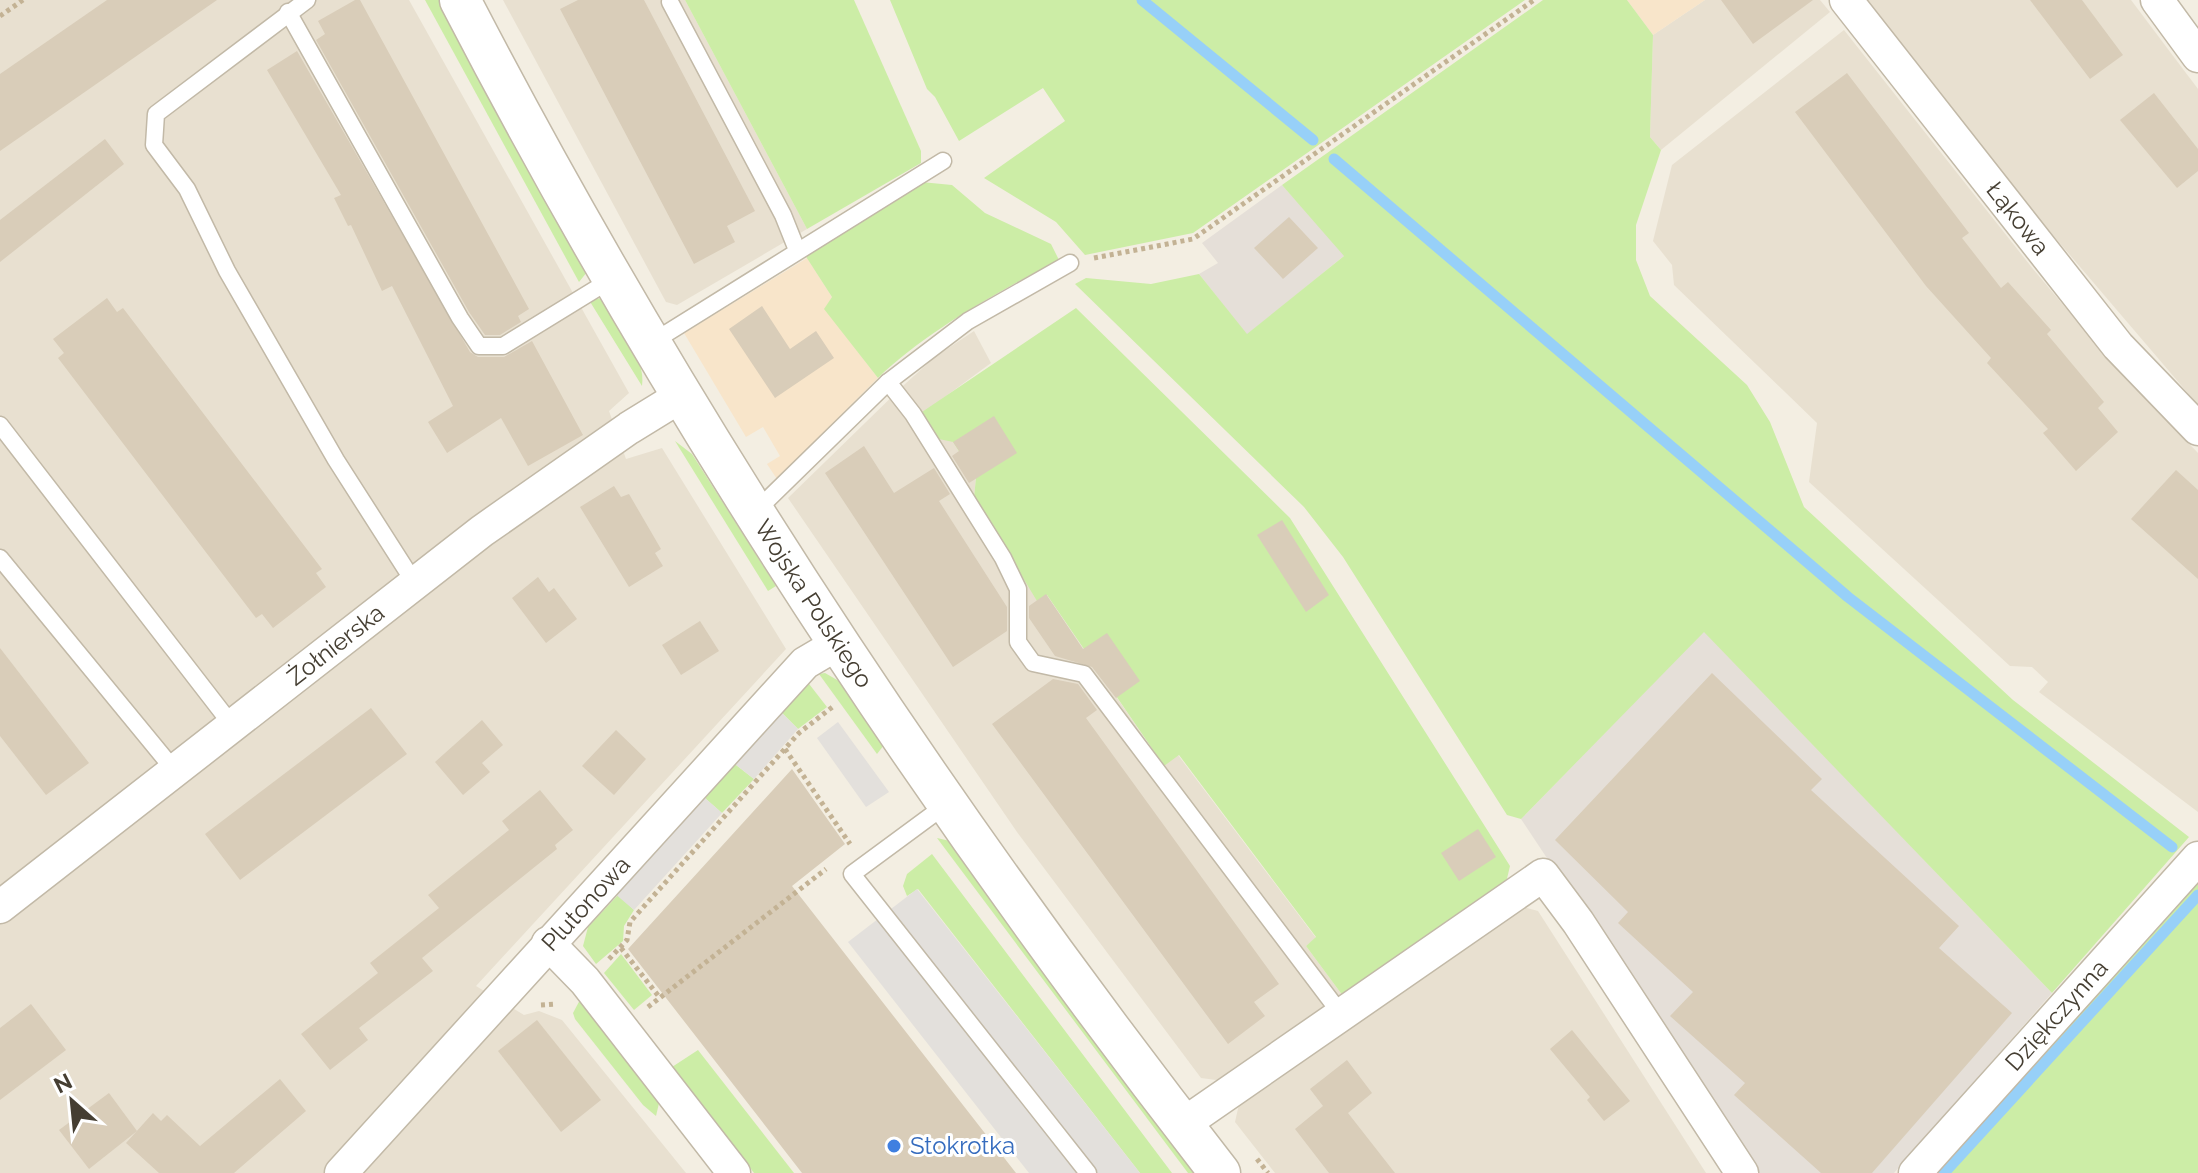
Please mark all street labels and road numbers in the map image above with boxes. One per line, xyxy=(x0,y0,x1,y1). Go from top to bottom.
street label: Łąkowa xyxy=(1980,176,2056,261)
street label: Wojska Polskiego xyxy=(749,514,879,693)
street label: Żołnierska xyxy=(281,598,390,691)
street label: Plutonowa xyxy=(535,850,636,957)
street label: Dziękczynna xyxy=(1999,953,2114,1077)

